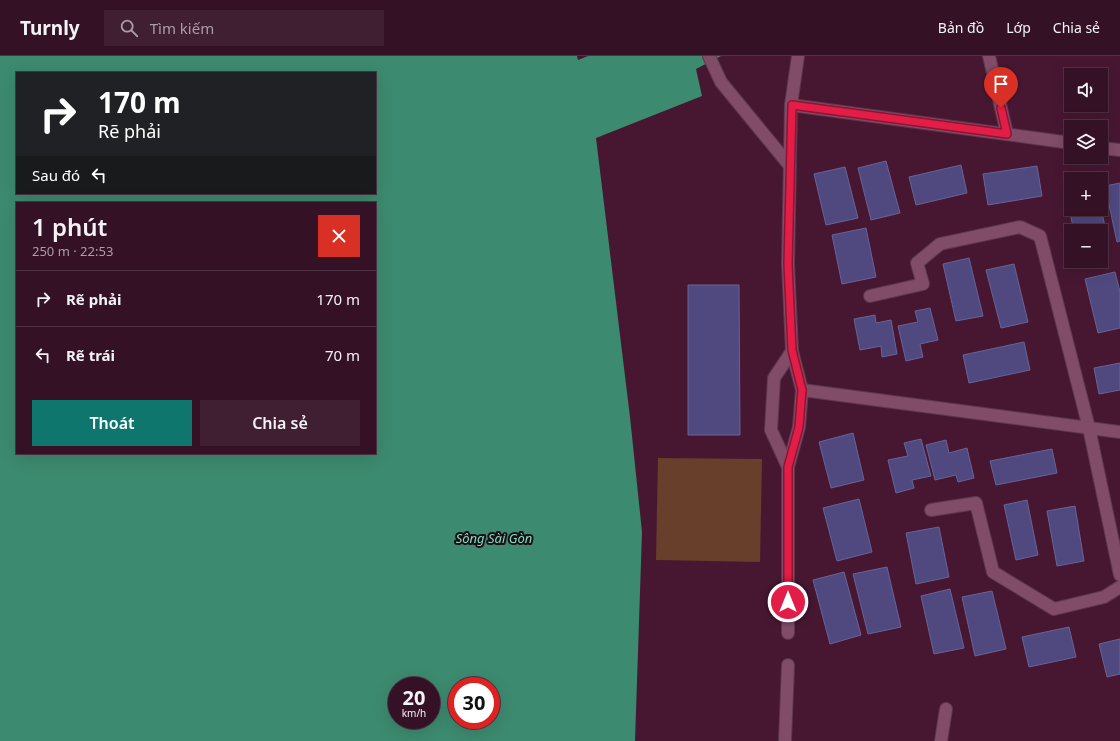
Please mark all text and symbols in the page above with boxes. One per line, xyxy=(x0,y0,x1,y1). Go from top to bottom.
search box xyxy=(104,10,384,46)
text: Turnly xyxy=(20,15,80,41)
icon: search xyxy=(118,17,140,39)
text: Tìm kiếm xyxy=(150,18,214,38)
text: Bản đồ xyxy=(938,18,984,37)
text: Lớp xyxy=(1006,18,1031,37)
text: Chia sẻ xyxy=(1053,18,1100,37)
pin xyxy=(984,67,1018,108)
map controls xyxy=(1064,68,1108,268)
button: sound xyxy=(1064,68,1108,112)
icon: arrive xyxy=(990,73,1012,95)
text: 170 m xyxy=(98,83,181,121)
icon: right xyxy=(32,88,84,140)
text: Rẽ phải xyxy=(98,119,161,143)
button: layers xyxy=(1064,120,1108,164)
icon: left xyxy=(88,164,110,186)
text: Sau đó xyxy=(32,165,80,185)
button: + xyxy=(1064,172,1108,216)
text: 1 phút xyxy=(32,210,107,243)
button: close xyxy=(318,215,360,257)
button: − xyxy=(1064,224,1108,268)
text: 250 m · 22:53 xyxy=(32,242,113,260)
icon: right xyxy=(32,288,54,310)
text: Rẽ phải xyxy=(66,289,121,309)
text: 170 m xyxy=(316,289,360,309)
icon: left xyxy=(32,344,54,366)
text: Rẽ trái xyxy=(66,345,115,365)
text: 70 m xyxy=(325,345,360,365)
button: Thoát xyxy=(32,400,192,446)
button: Chia sẻ xyxy=(200,400,360,446)
water label: Sông Sài Gòn xyxy=(456,529,532,547)
position arrow xyxy=(767,581,809,623)
speed limit sign: 30 xyxy=(448,677,500,729)
text: 20 xyxy=(403,684,425,711)
text: km/h xyxy=(402,706,426,720)

